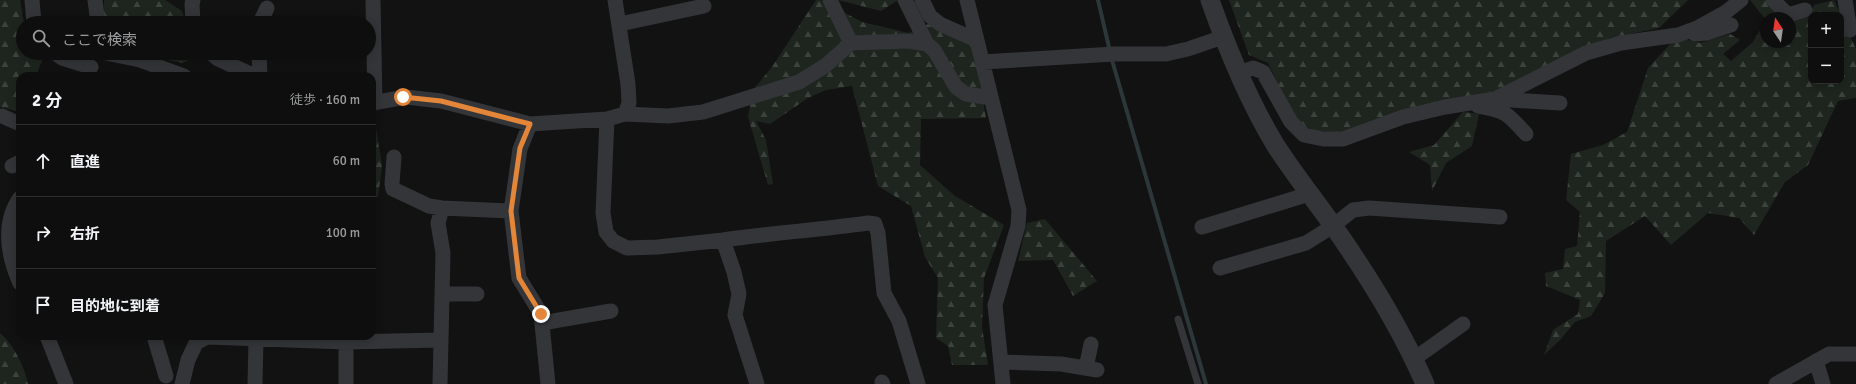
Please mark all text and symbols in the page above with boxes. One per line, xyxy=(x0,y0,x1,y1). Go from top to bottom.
north arrow xyxy=(1760,12,1796,48)
map controls xyxy=(1808,12,1844,84)
button: + xyxy=(1808,12,1844,48)
search box xyxy=(16,16,376,60)
icon: search xyxy=(30,27,52,49)
text: ここで検索 xyxy=(62,31,137,49)
button: − xyxy=(1808,48,1844,84)
route start xyxy=(394,88,412,106)
text: 2 分 xyxy=(32,90,62,111)
text: 徒歩 · 160 m xyxy=(290,92,360,108)
icon: ahead xyxy=(32,150,54,172)
text: 直進 xyxy=(70,153,100,171)
text: 60 m xyxy=(333,153,360,169)
icon: right xyxy=(32,222,54,244)
text: 右折 xyxy=(70,225,100,243)
text: 100 m xyxy=(326,225,360,241)
icon: arrive xyxy=(32,294,54,316)
text: 目的地に到着 xyxy=(70,297,160,315)
route end xyxy=(532,305,550,323)

